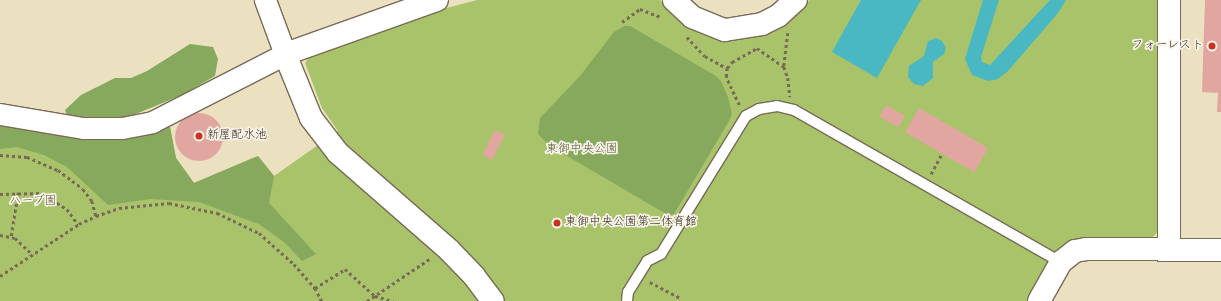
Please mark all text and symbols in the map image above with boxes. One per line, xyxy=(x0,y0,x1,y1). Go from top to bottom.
place label: フォーレスト xyxy=(1132,39,1204,53)
marker: フォーレスト xyxy=(1207,41,1217,51)
place label: 新屋配水池 xyxy=(207,129,267,143)
marker: 新屋配水池 xyxy=(194,131,204,141)
park label: 東御中央公園 xyxy=(546,143,618,157)
park label: ハーブ園 xyxy=(9,195,57,209)
place label: 東御中央公園第二体育館 xyxy=(565,216,697,230)
marker: 東御中央公園第二体育館 xyxy=(552,218,562,228)

